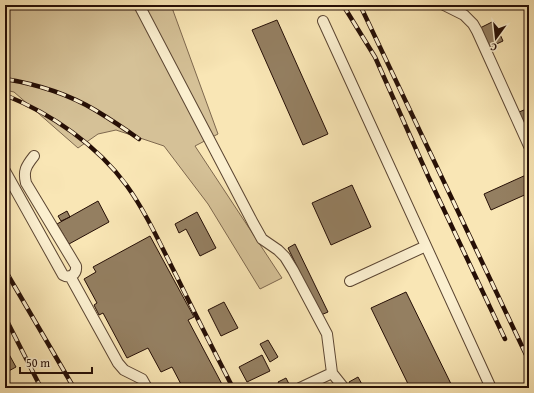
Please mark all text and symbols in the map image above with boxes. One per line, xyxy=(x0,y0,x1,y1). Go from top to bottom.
north arrow xyxy=(476,18,516,58)
text: С xyxy=(488,39,498,56)
scale bar xyxy=(20,349,92,375)
text: 50 m xyxy=(26,354,50,371)

